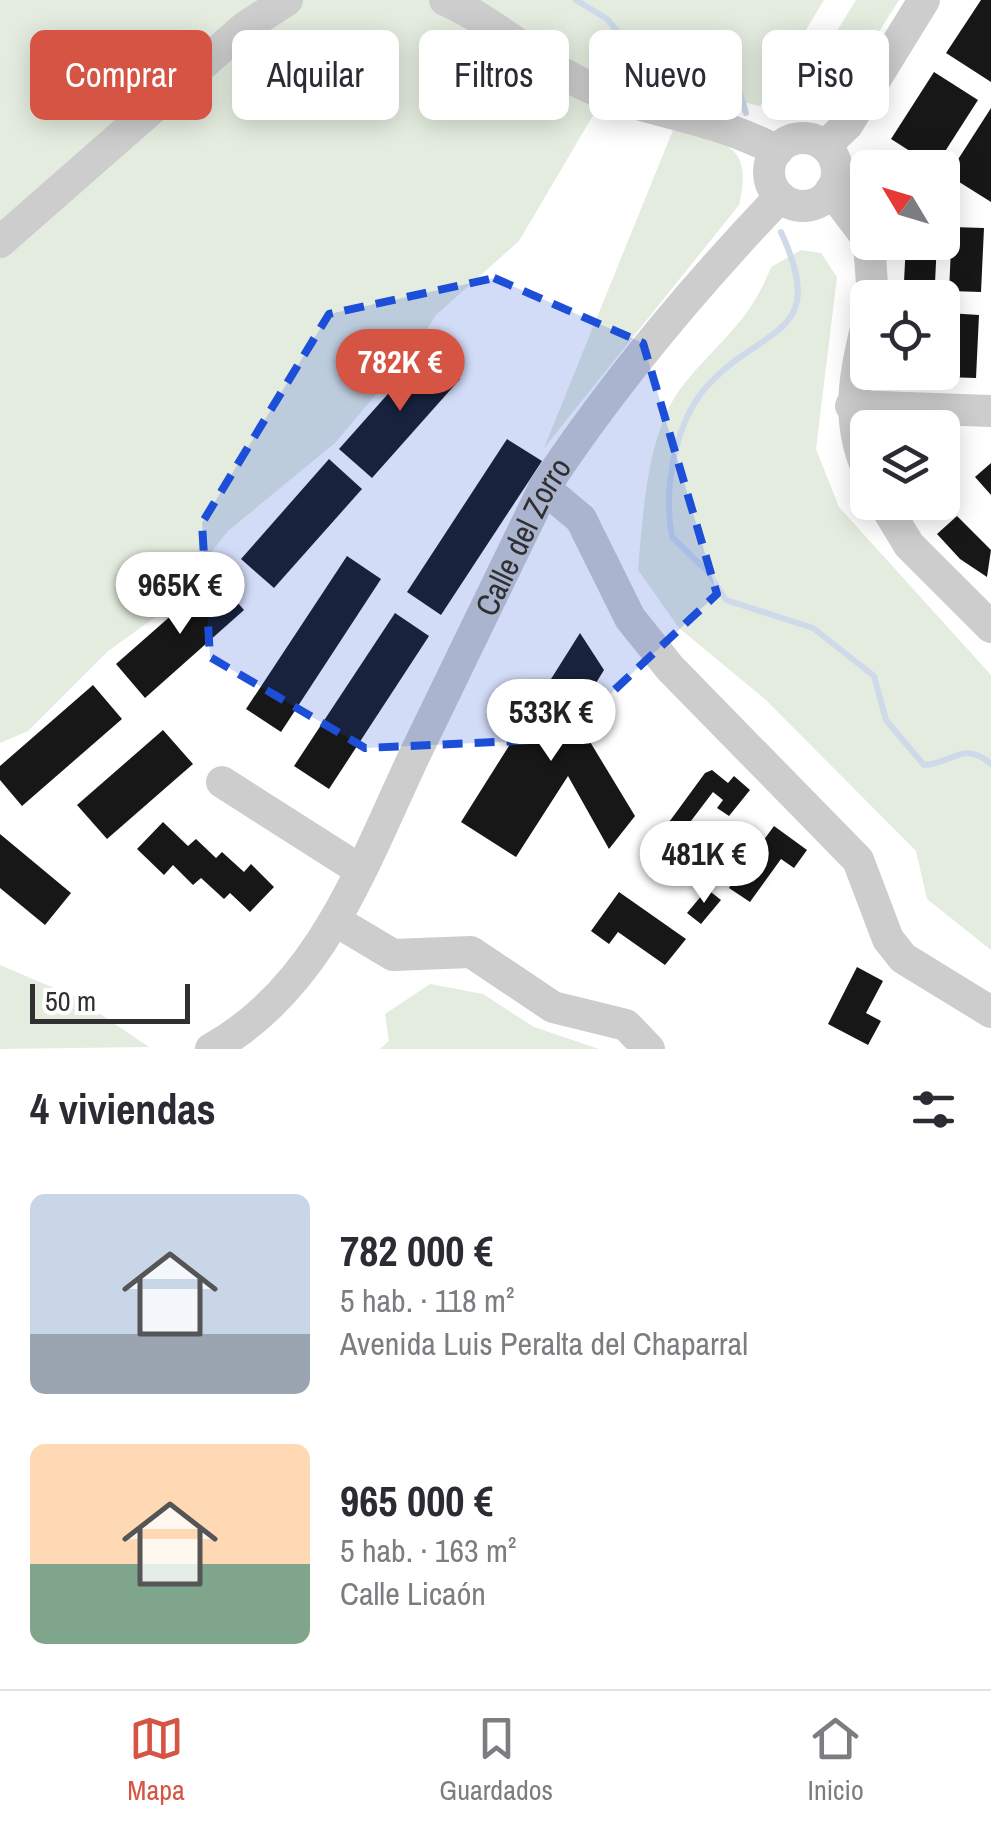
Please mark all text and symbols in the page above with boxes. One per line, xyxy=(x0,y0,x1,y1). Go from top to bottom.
chip: Comprar xyxy=(30,30,212,120)
chip: Alquilar xyxy=(232,30,399,120)
chip: Filtros xyxy=(419,30,569,120)
chip: Nuevo xyxy=(589,30,742,120)
chip: Piso xyxy=(762,30,889,120)
north arrow xyxy=(850,150,960,260)
map controls xyxy=(850,150,960,520)
button: locate xyxy=(850,280,960,390)
pin: 782K € xyxy=(319,329,481,414)
text: 782K € xyxy=(358,340,442,383)
button: layers xyxy=(850,410,960,520)
street label: Calle del Zorro xyxy=(464,448,580,623)
pin: 965K € xyxy=(99,552,261,637)
text: 965K € xyxy=(138,563,222,606)
pin: 533K € xyxy=(470,679,632,764)
text: 533K € xyxy=(509,690,593,733)
pin: 481K € xyxy=(623,821,785,906)
text: 481K € xyxy=(662,832,746,875)
scale bar xyxy=(30,979,190,1024)
text: 50 m xyxy=(45,982,96,1020)
text: 4 viviendas xyxy=(30,1081,216,1137)
icon: filters xyxy=(906,1082,961,1137)
text: 782 000 € xyxy=(340,1223,493,1279)
icon: home xyxy=(110,1234,230,1354)
text: 5 hab. · 118 m² xyxy=(340,1279,515,1322)
text: Avenida Luis Peralta del Chaparral xyxy=(340,1322,748,1365)
text: 965 000 € xyxy=(340,1473,493,1529)
icon: home xyxy=(110,1484,230,1604)
text: 5 hab. · 163 m² xyxy=(340,1529,517,1572)
text: Calle Licaón xyxy=(340,1572,486,1615)
tab: Mapa xyxy=(127,1711,185,1809)
tab: Guardados xyxy=(439,1711,553,1809)
tab: Inicio xyxy=(808,1711,864,1809)

